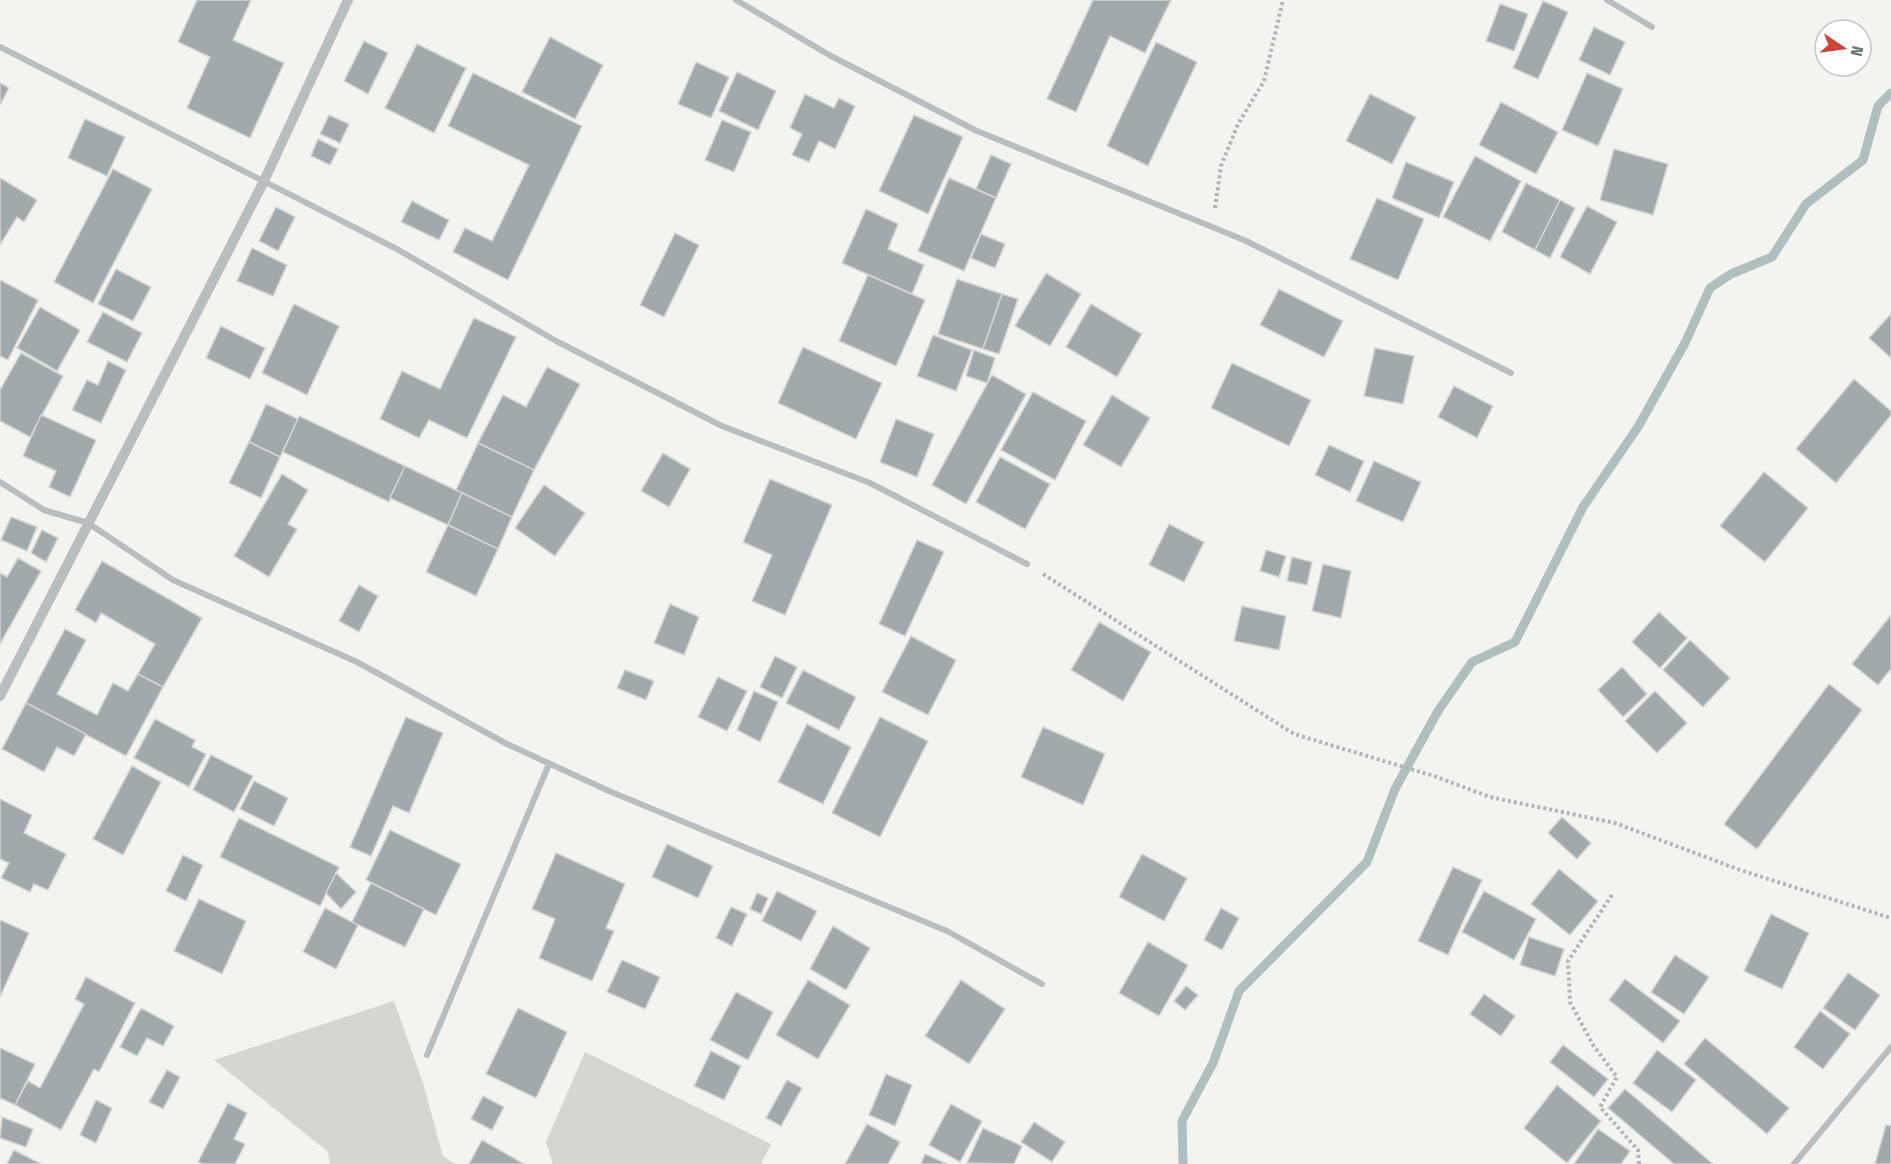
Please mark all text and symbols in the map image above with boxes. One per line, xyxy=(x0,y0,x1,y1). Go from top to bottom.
north arrow xyxy=(1813,18,1873,78)
text: N xyxy=(1847,44,1867,58)

